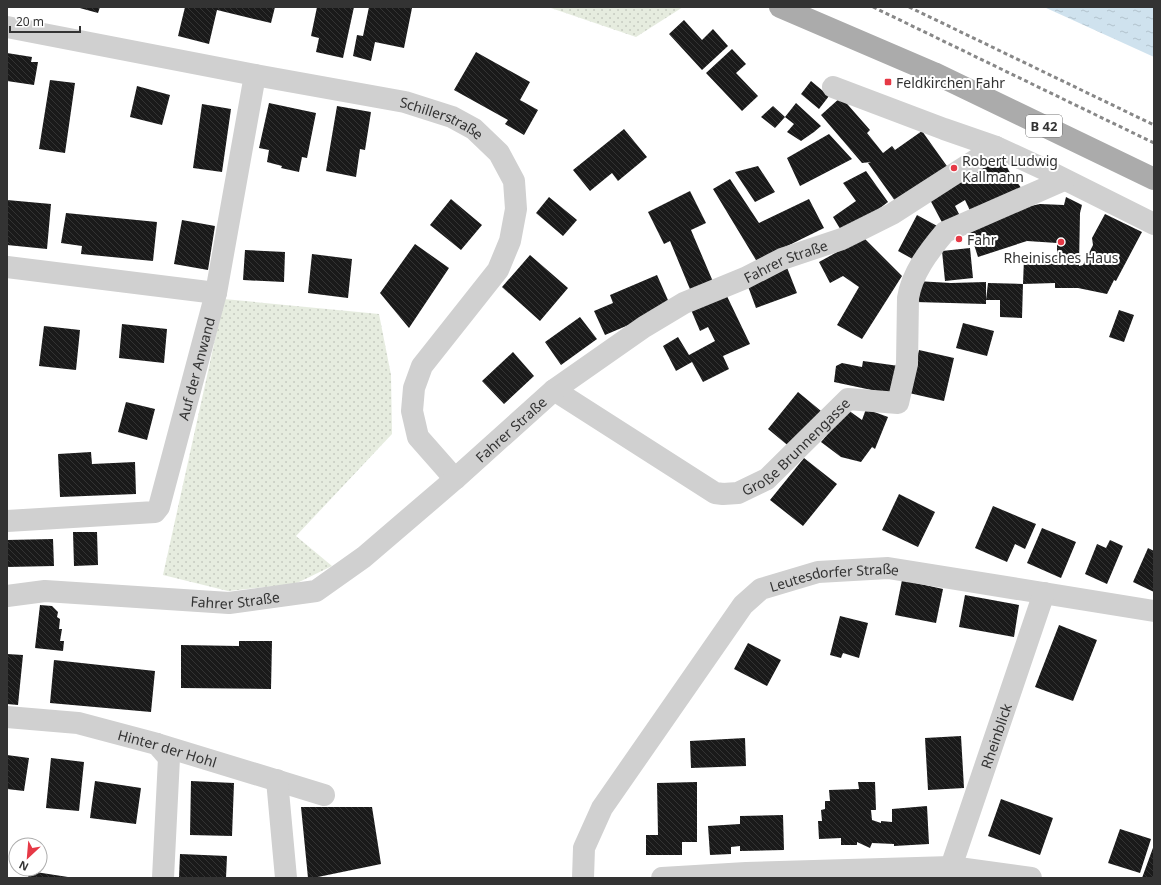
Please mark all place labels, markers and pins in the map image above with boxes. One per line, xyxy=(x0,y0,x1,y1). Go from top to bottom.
place label: Feldkirchen Fahr xyxy=(896,73,1005,92)
marker: Feldkirchen Fahr xyxy=(883,77,893,87)
place label: Robert Ludwig Kallmann xyxy=(962,151,1058,186)
marker: Robert Ludwig Kallmann xyxy=(949,163,959,173)
place label: Fahr xyxy=(967,230,997,249)
marker: Fahr xyxy=(954,234,964,244)
marker: Rheinisches Haus xyxy=(1056,237,1066,247)
place label: Rheinisches Haus xyxy=(1003,248,1119,267)

